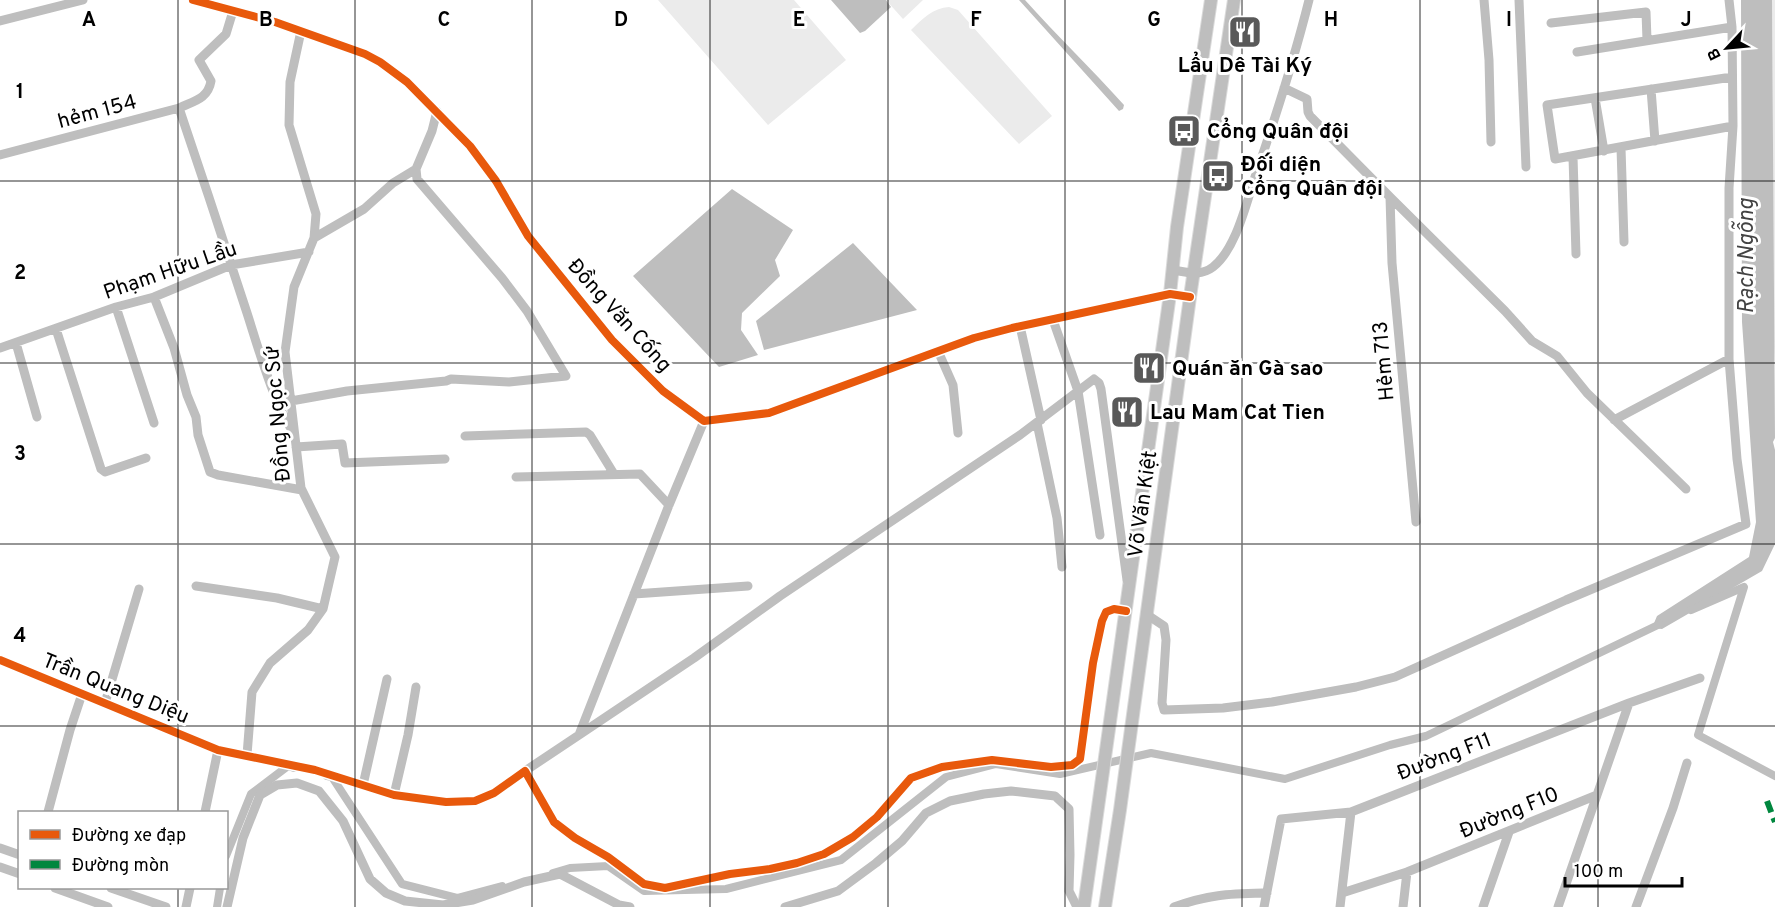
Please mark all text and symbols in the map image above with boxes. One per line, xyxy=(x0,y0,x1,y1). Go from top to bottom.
text: A xyxy=(82,8,96,34)
text: B xyxy=(259,8,273,34)
text: C xyxy=(438,8,450,34)
text: D xyxy=(614,8,628,34)
text: E xyxy=(793,8,805,34)
text: F xyxy=(970,8,982,34)
text: G xyxy=(1147,8,1161,34)
text: H xyxy=(1324,8,1338,34)
text: I xyxy=(1506,8,1512,34)
text: J xyxy=(1680,8,1692,34)
restaurant icon: Lẩu Dê Tài Ký xyxy=(1227,14,1263,50)
north arrow xyxy=(1697,18,1757,78)
text: B xyxy=(1704,44,1727,63)
place label: Lẩu Dê Tài Ký xyxy=(1178,51,1312,80)
text: 1 xyxy=(16,80,24,106)
street label: hẻm 154 xyxy=(55,89,140,136)
bus stop icon: Cổng Quân đội xyxy=(1166,113,1202,149)
place label: Cổng Quân đội xyxy=(1207,117,1349,146)
place label: Đối diện Cổng Quân đội xyxy=(1241,152,1383,203)
bus stop icon: Đối diện Cổng Quân đội xyxy=(1200,158,1236,194)
water label: Rạch Ngỗng xyxy=(1731,197,1761,314)
street label: Phạm Hữu Lầu xyxy=(100,236,241,307)
street label: Đồng Văn Cống xyxy=(561,253,677,379)
text: 2 xyxy=(14,261,26,287)
street label: Hẻm 713 xyxy=(1368,320,1401,402)
street label: Đồng Ngọc Sứ xyxy=(259,344,298,483)
restaurant icon: Quán ăn Gà sao xyxy=(1131,350,1167,386)
place label: Quán ăn Gà sao xyxy=(1172,356,1323,383)
restaurant icon: Lau Mam Cat Tien xyxy=(1109,394,1145,430)
place label: Lau Mam Cat Tien xyxy=(1150,400,1325,427)
text: 3 xyxy=(14,442,26,468)
street label: Võ Văn Kiệt xyxy=(1123,449,1164,560)
text: 4 xyxy=(14,624,26,650)
street label: Trần Quang Diệu xyxy=(38,648,193,731)
street label: Đường F11 xyxy=(1393,727,1496,788)
street label: Đường F10 xyxy=(1456,781,1563,846)
legend xyxy=(18,811,228,889)
text: Đường xe đạp xyxy=(72,825,186,848)
scale bar xyxy=(1565,850,1682,888)
text: Đường mòn xyxy=(72,855,169,878)
text: 100 m xyxy=(1574,861,1623,884)

